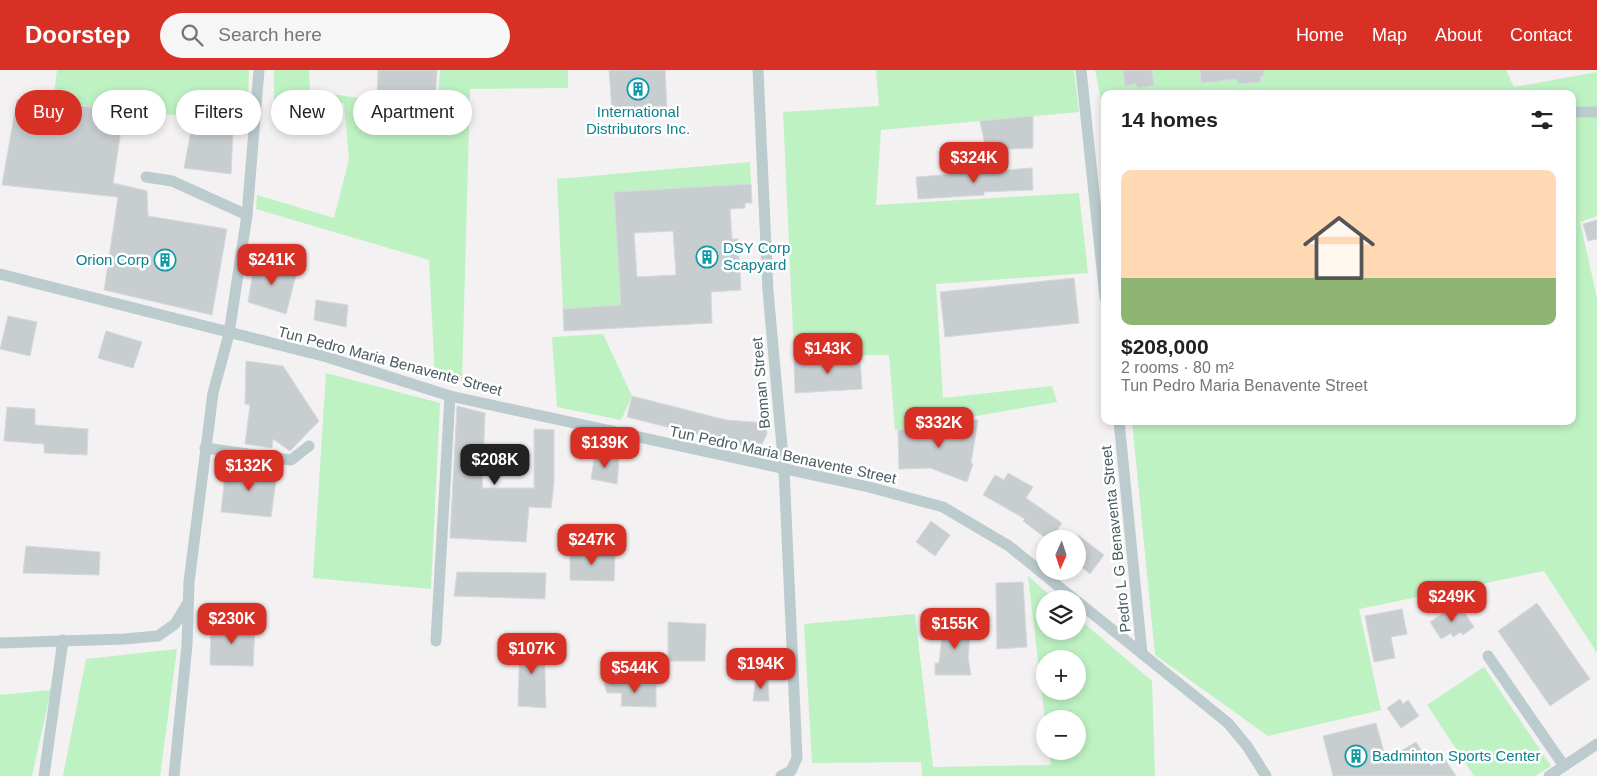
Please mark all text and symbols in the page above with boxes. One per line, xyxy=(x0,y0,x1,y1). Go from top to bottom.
search box xyxy=(160,13,510,58)
text: Doorstep xyxy=(25,21,130,48)
icon: search xyxy=(178,21,206,49)
text: Search here xyxy=(218,24,322,45)
text: Home xyxy=(1296,25,1344,45)
text: Map xyxy=(1372,25,1407,45)
text: About xyxy=(1435,25,1482,45)
text: Contact xyxy=(1510,25,1572,45)
building icon: International Distributors Inc. xyxy=(626,77,650,101)
chip: Buy xyxy=(15,90,82,135)
chip: Rent xyxy=(92,90,166,135)
chip: Filters xyxy=(176,90,261,135)
chip: New xyxy=(271,90,343,135)
chip: Apartment xyxy=(353,90,472,135)
place label: International Distributors Inc. xyxy=(586,103,690,137)
icon: filters xyxy=(1528,106,1556,134)
text: 14 homes xyxy=(1121,108,1218,131)
pin: $324K xyxy=(939,142,1009,184)
text: $324K xyxy=(950,149,998,166)
icon: home xyxy=(1294,203,1384,293)
place label: DSY Corp Scapyard xyxy=(723,239,790,273)
pin: $241K xyxy=(237,244,307,286)
building icon: DSY Corp Scapyard xyxy=(695,245,719,269)
building icon: Orion Corp xyxy=(153,248,177,272)
place label: Orion Corp xyxy=(76,251,149,268)
text: $241K xyxy=(248,251,296,268)
street label: Tun Pedro Maria Benavente Street xyxy=(276,322,505,399)
pin: $143K xyxy=(793,332,863,375)
text: $208,000 xyxy=(1121,335,1209,358)
street label: Boman Street xyxy=(748,336,773,429)
text: $143K xyxy=(804,340,852,357)
text: 2 rooms · 80 m² xyxy=(1121,359,1234,376)
text: Tun Pedro Maria Benavente Street xyxy=(1121,377,1368,394)
pin: $332K xyxy=(904,406,974,449)
text: $332K xyxy=(915,414,963,431)
street label: Tun Pedro Maria Benavente Street xyxy=(668,422,899,487)
pin: $139K xyxy=(570,426,640,469)
text: $139K xyxy=(581,434,629,451)
pin: $208K xyxy=(460,444,530,486)
street label: Pedro L G Benaventa Street xyxy=(1097,444,1134,633)
pin: $132K xyxy=(214,450,284,492)
text: $208K xyxy=(471,451,519,468)
text: $132K xyxy=(225,457,273,474)
pin: $247K xyxy=(557,524,627,566)
north arrow xyxy=(1036,530,1086,580)
map controls xyxy=(1036,530,1086,760)
text: $247K xyxy=(568,531,616,548)
pin: $249K xyxy=(1417,580,1487,623)
text: $249K xyxy=(1428,588,1476,605)
button: layers xyxy=(1036,590,1086,640)
pin: $230K xyxy=(197,602,267,645)
pin: $155K xyxy=(920,608,990,650)
text: $230K xyxy=(208,610,256,627)
text: $155K xyxy=(931,615,979,632)
pin: $107K xyxy=(497,632,567,675)
text: $107K xyxy=(508,640,556,657)
pin: $194K xyxy=(726,648,796,690)
button: + xyxy=(1036,650,1086,700)
pin: $544K xyxy=(600,652,670,694)
text: $194K xyxy=(737,655,785,672)
text: $544K xyxy=(611,659,659,676)
button: − xyxy=(1036,710,1086,760)
building icon: Badminton Sports Center xyxy=(1344,744,1368,768)
place label: Badminton Sports Center xyxy=(1372,747,1540,764)

